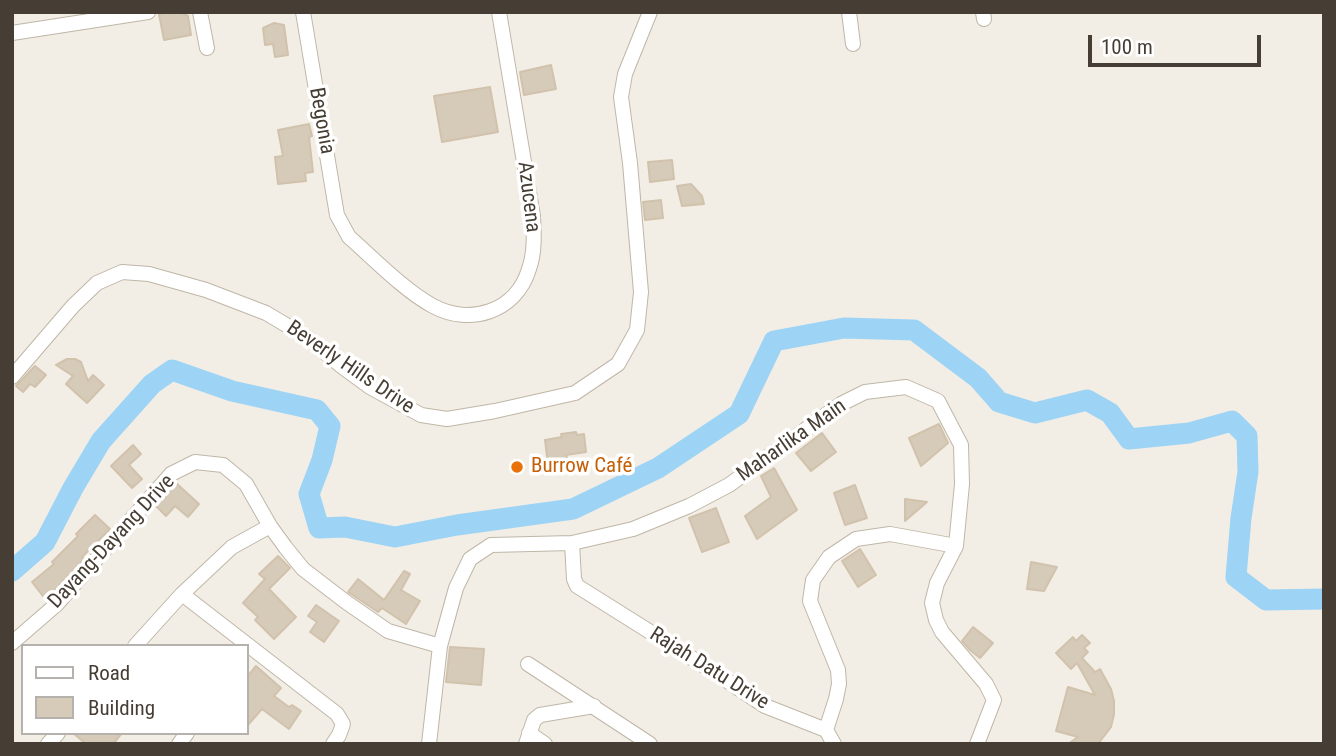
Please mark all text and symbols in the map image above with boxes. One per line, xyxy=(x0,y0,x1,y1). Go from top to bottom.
scale bar xyxy=(1091,21,1264,65)
text: 100 m xyxy=(1101,35,1153,59)
street label: Begonia xyxy=(303,86,339,156)
street label: Azucena xyxy=(511,160,545,234)
street label: Beverly Hills Drive xyxy=(281,316,419,420)
street label: Maharlika Main xyxy=(733,394,851,488)
place label: Burrow Café xyxy=(531,454,632,480)
marker: Burrow Café xyxy=(509,459,525,475)
street label: Dayang-Dayang Drive xyxy=(43,470,181,614)
street label: Rajah Datu Drive xyxy=(645,622,773,716)
legend xyxy=(21,644,248,735)
text: Road xyxy=(88,661,130,685)
text: Building xyxy=(88,696,155,720)

